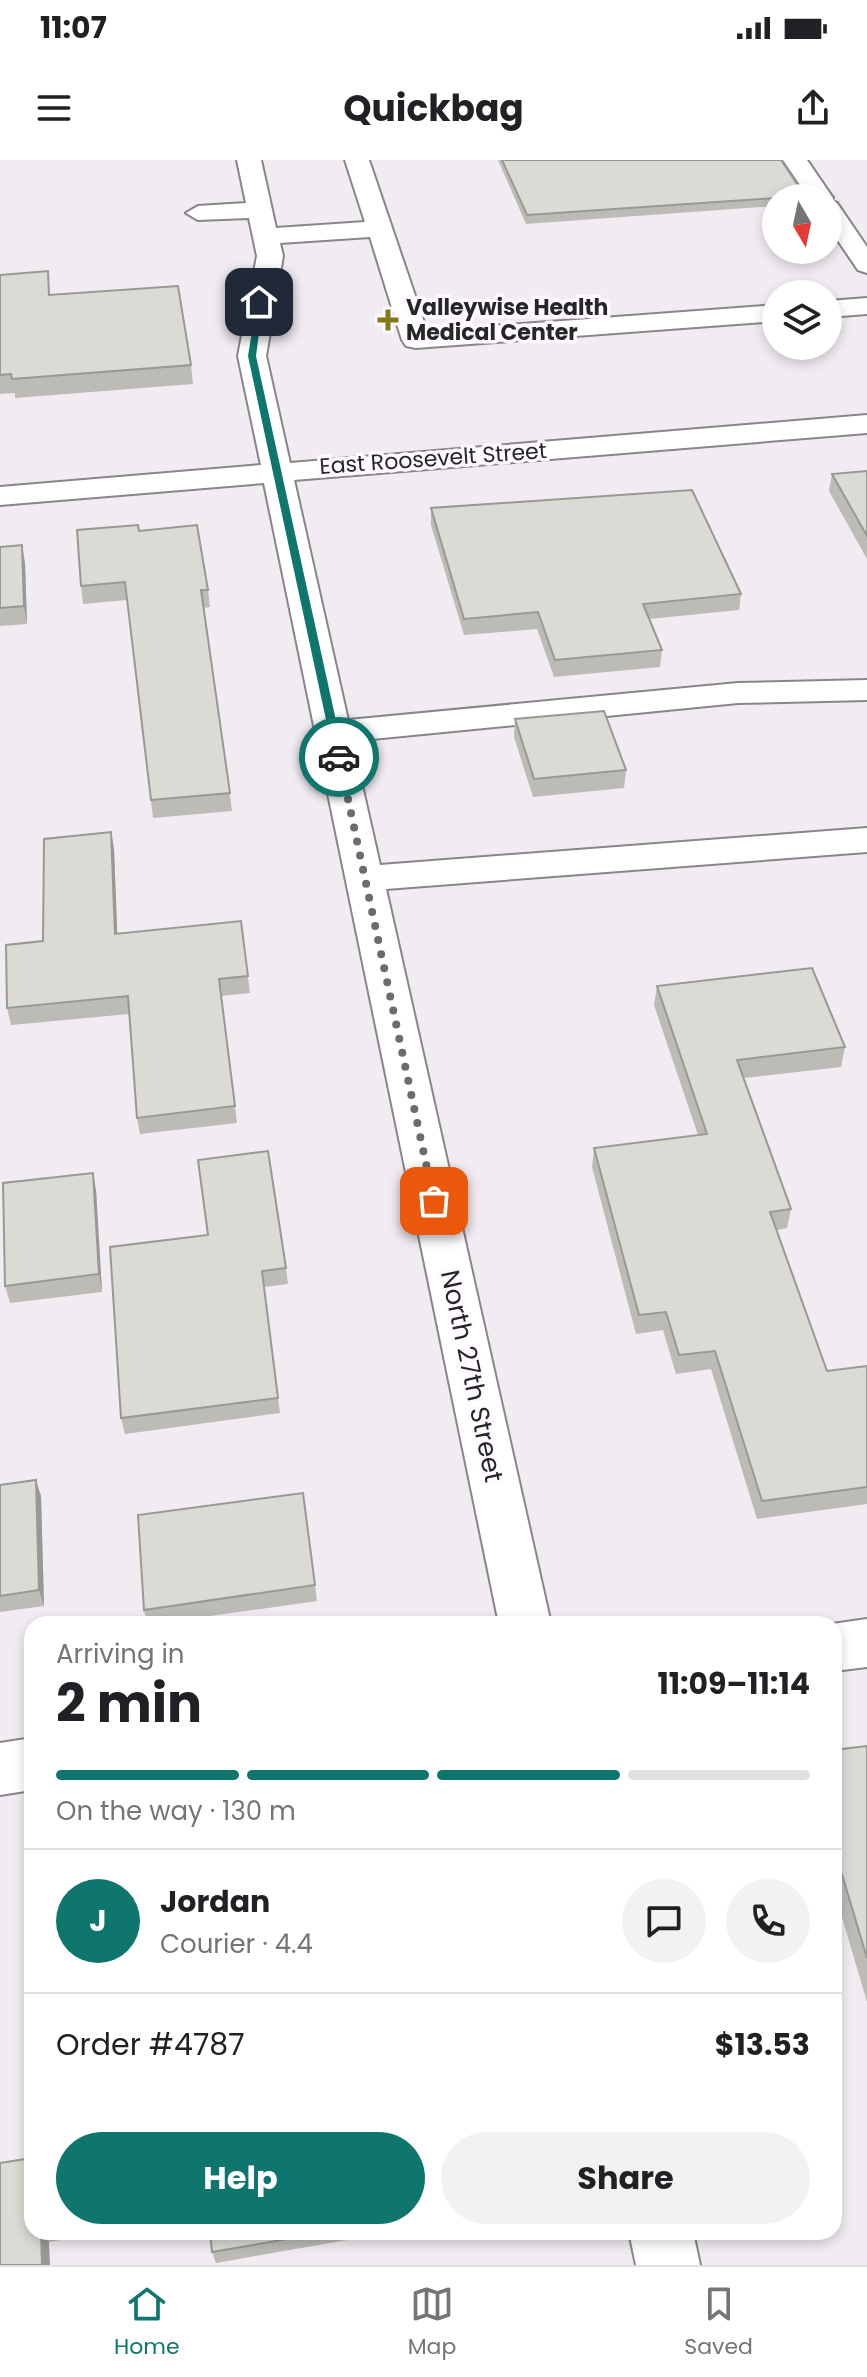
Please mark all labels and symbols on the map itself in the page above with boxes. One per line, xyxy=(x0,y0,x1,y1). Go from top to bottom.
north arrow xyxy=(762,184,842,264)
pin xyxy=(225,268,293,336)
place label: Valleywise Health Medical Center xyxy=(406,292,608,348)
marker: Valleywise Health Medical Center xyxy=(377,309,399,331)
street label: East Roosevelt Street xyxy=(318,435,548,482)
courier xyxy=(299,717,379,797)
pin xyxy=(400,1167,468,1235)
street label: North 27th Street xyxy=(432,1267,512,1485)

